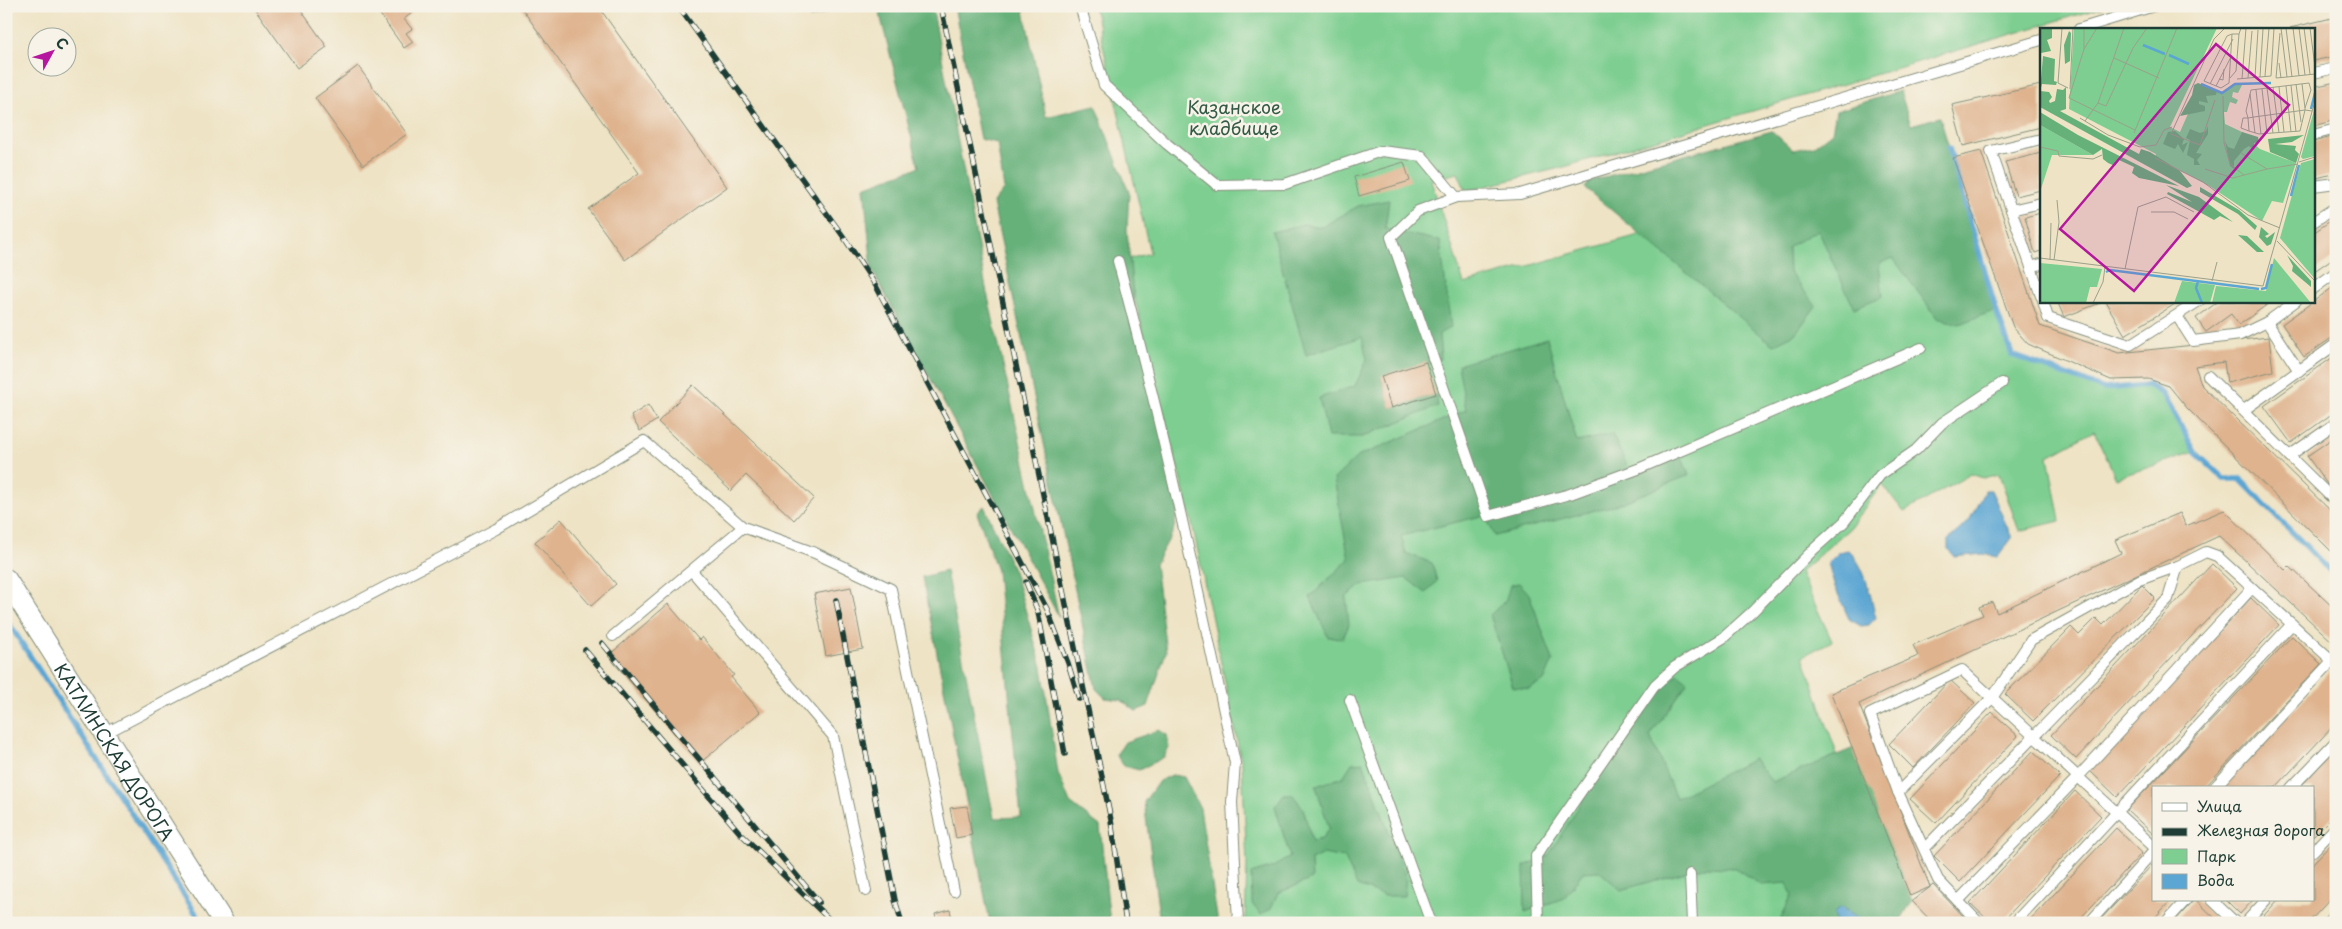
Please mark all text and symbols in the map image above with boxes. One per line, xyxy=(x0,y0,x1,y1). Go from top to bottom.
north arrow xyxy=(28,28,78,78)
inset map xyxy=(2040,28,2314,302)
text: С xyxy=(51,33,74,54)
park label: Казанское кладбище xyxy=(1187,93,1281,141)
street label: КАТЛИНСКАЯ ДОРОГА xyxy=(49,657,182,845)
legend xyxy=(2152,786,2314,902)
text: Улица xyxy=(2197,794,2242,817)
text: Железная дорога xyxy=(2197,818,2325,841)
text: Парк xyxy=(2197,844,2236,867)
text: Вода xyxy=(2197,868,2235,891)

